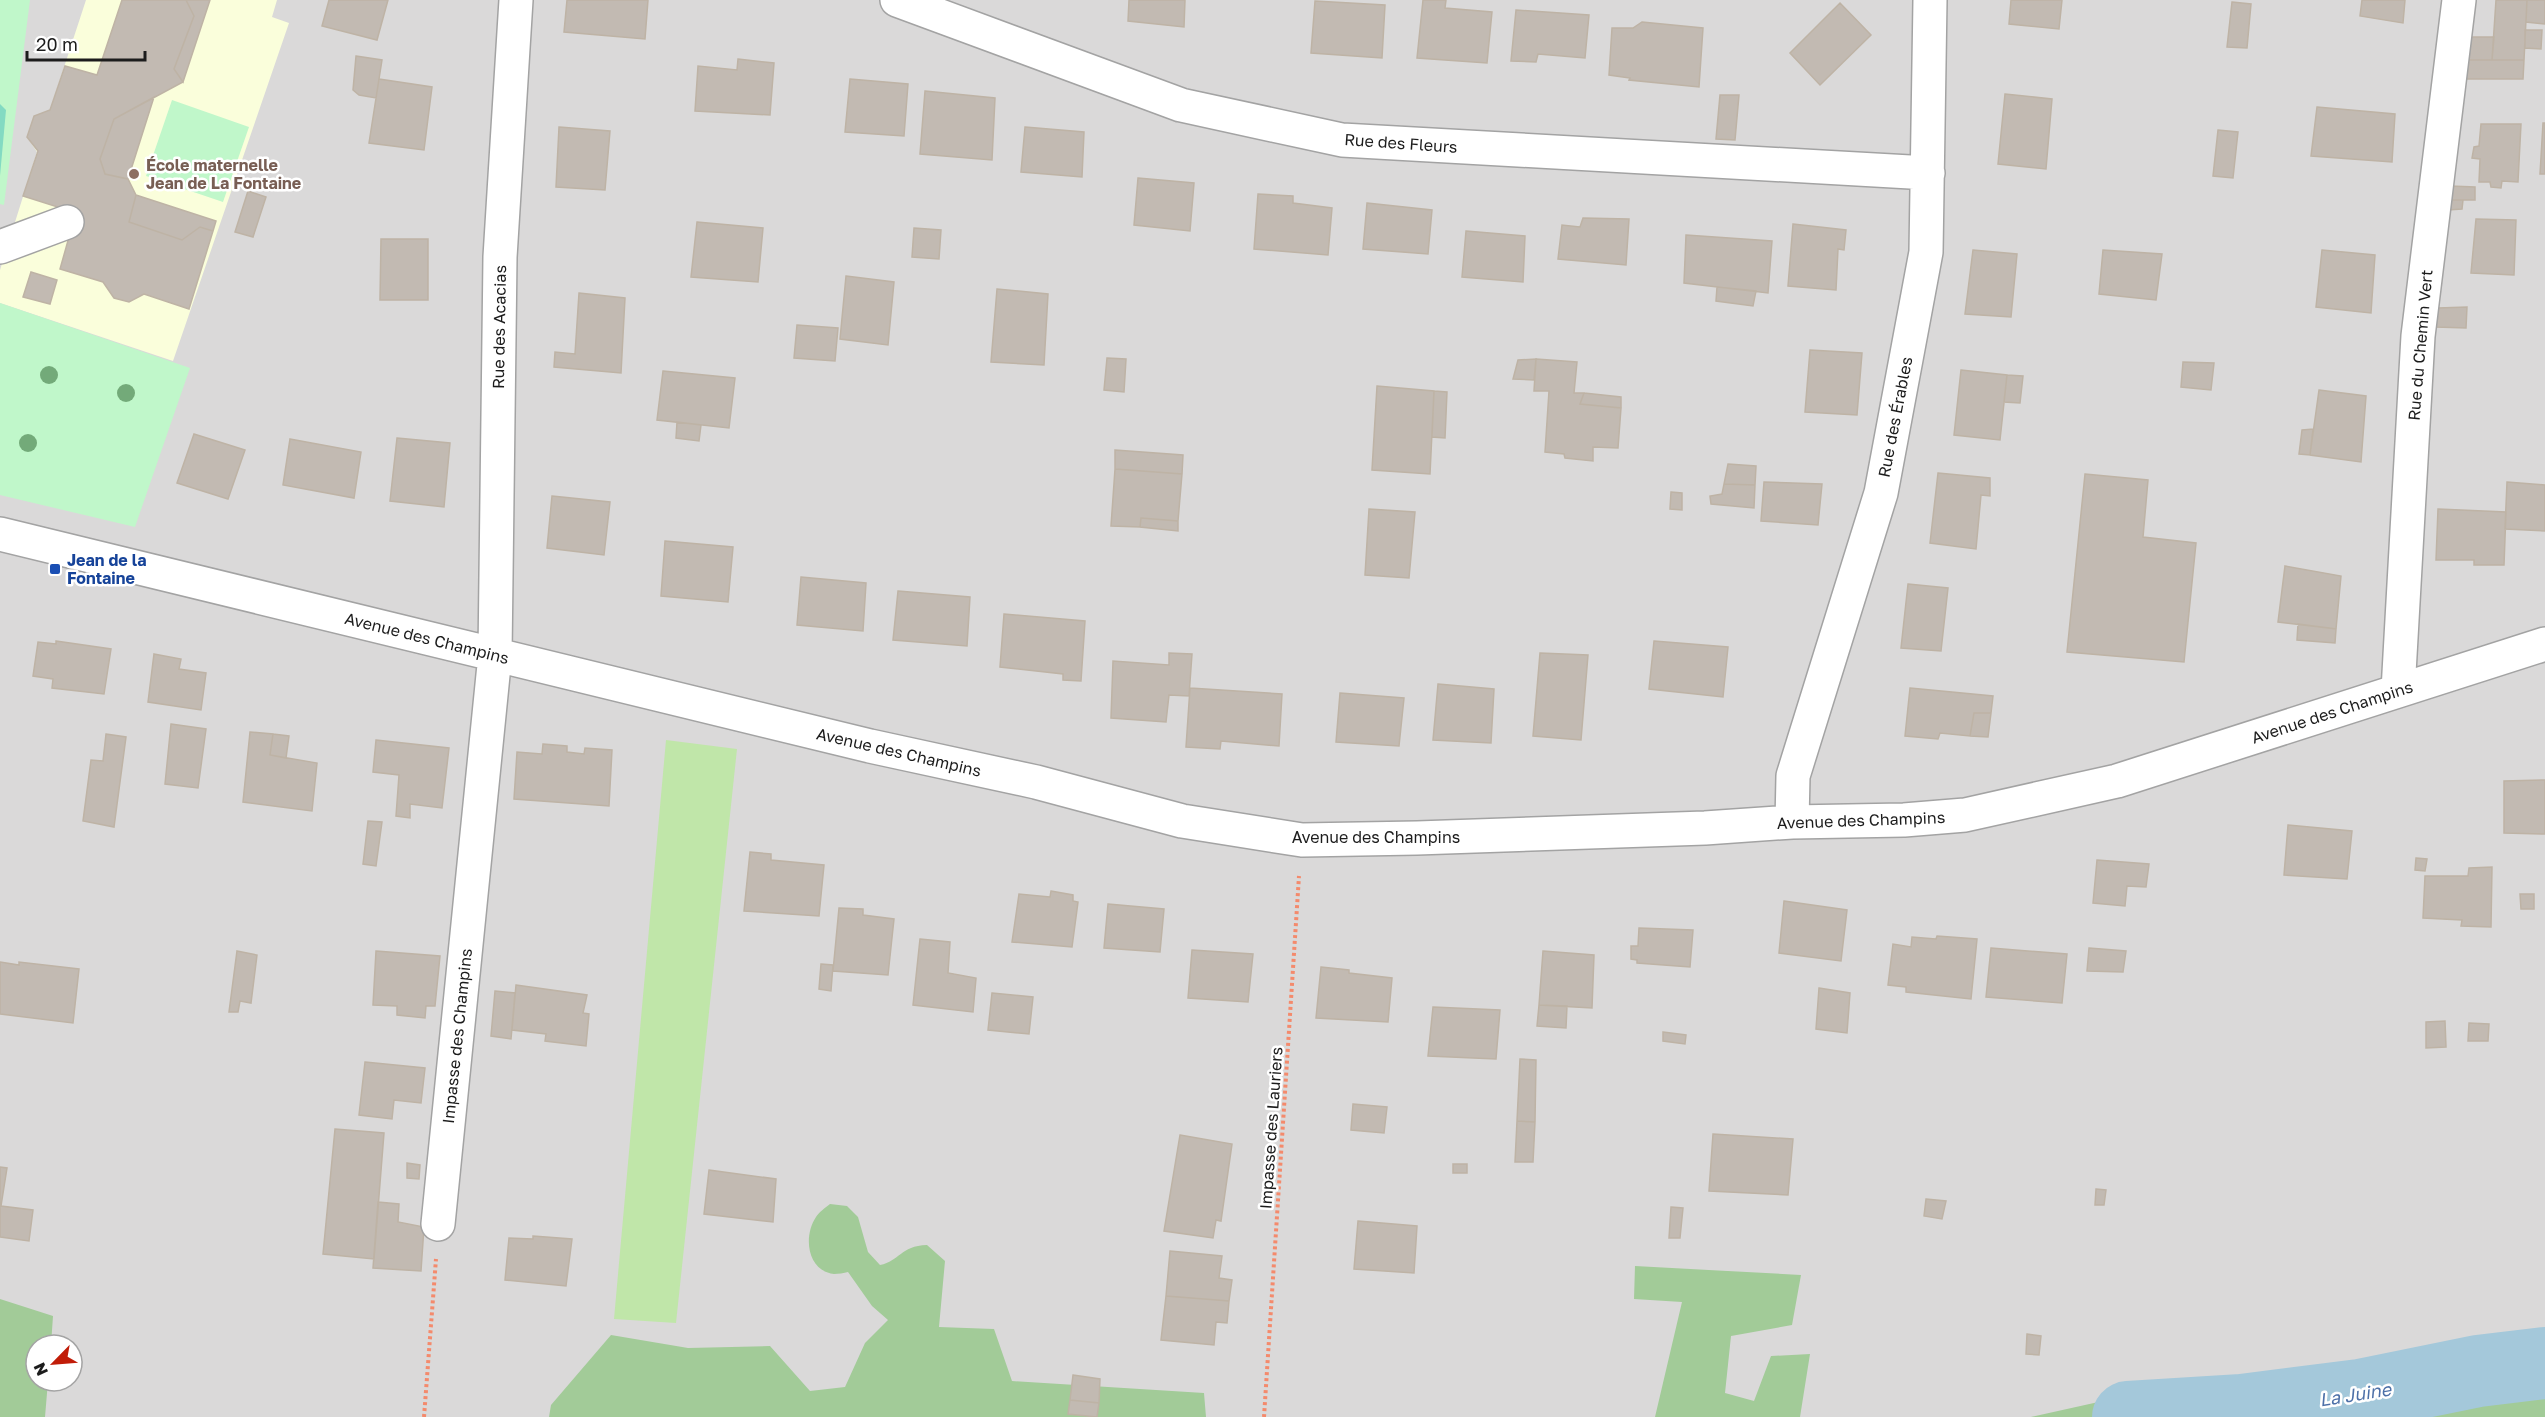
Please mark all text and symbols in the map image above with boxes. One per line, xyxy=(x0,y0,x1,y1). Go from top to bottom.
scale bar xyxy=(27,24,146,62)
text: 20 m xyxy=(36,33,78,55)
street label: Rue des Fleurs xyxy=(1344,129,1458,157)
place label: École maternelle Jean de La Fontaine xyxy=(146,155,301,193)
marker: École maternelle Jean de La Fontaine xyxy=(127,167,141,181)
street label: Rue des Acacias xyxy=(488,265,510,389)
street label: Rue du Chemin Vert xyxy=(2403,269,2437,421)
street label: Rue des Érables xyxy=(1873,355,1917,479)
place label: Jean de la Fontaine xyxy=(67,550,146,588)
marker: Jean de la Fontaine xyxy=(48,562,62,576)
street label: Avenue des Champins xyxy=(343,608,511,668)
street label: Avenue des Champins xyxy=(2249,676,2415,748)
street label: Avenue des Champins xyxy=(815,723,983,781)
street label: Avenue des Champins xyxy=(1776,807,1946,833)
street label: Avenue des Champins xyxy=(1292,827,1460,847)
street label: Impasse des Champins xyxy=(438,947,476,1125)
street label: Impasse des Lauriers xyxy=(1255,1046,1287,1210)
north arrow xyxy=(24,1333,84,1393)
text: N xyxy=(29,1360,52,1379)
water label: La Juine xyxy=(2318,1377,2394,1411)

